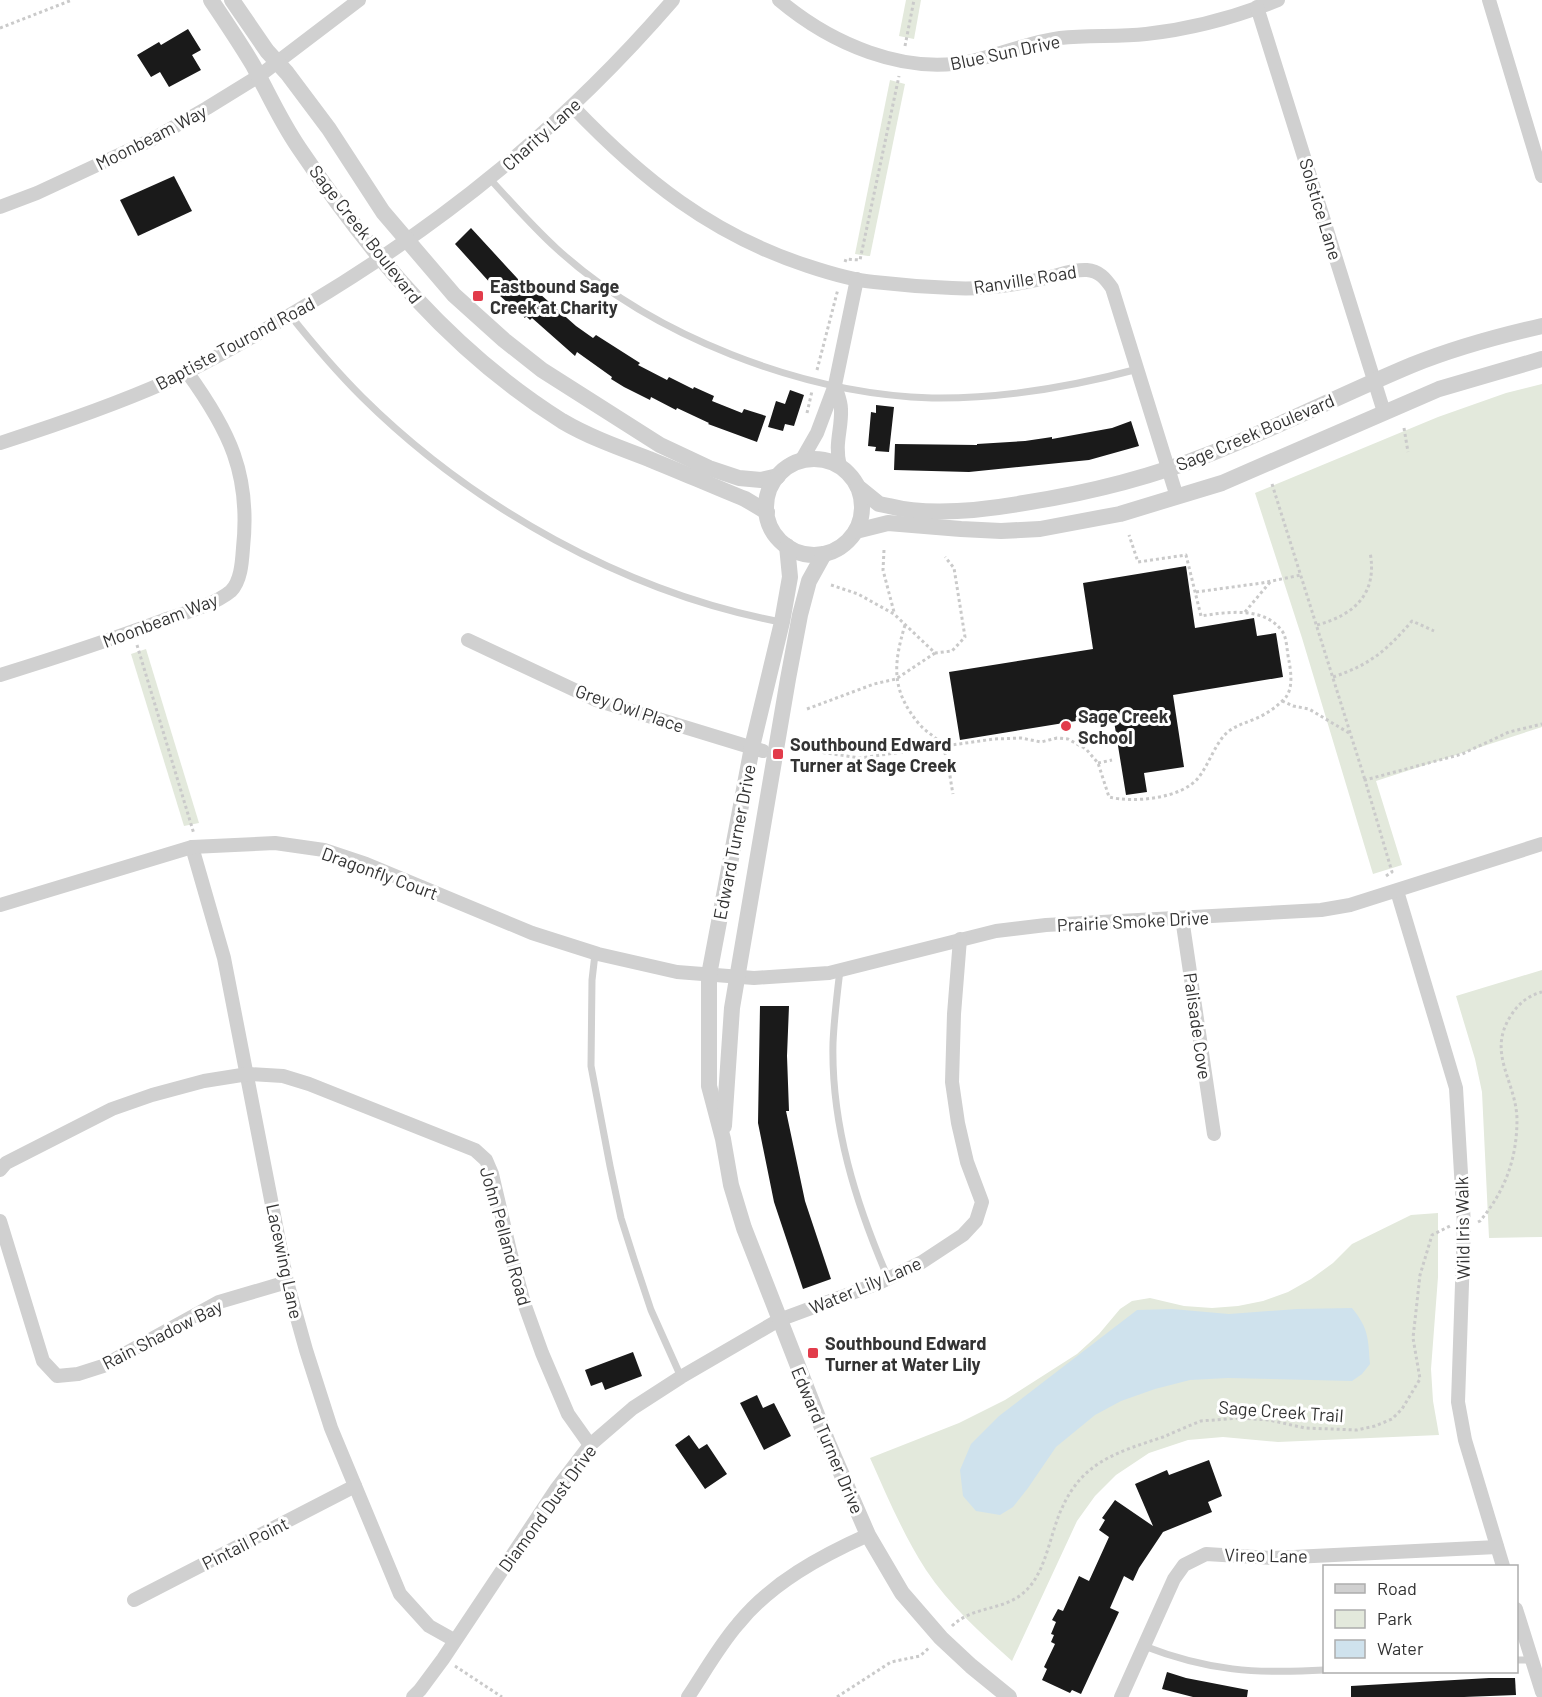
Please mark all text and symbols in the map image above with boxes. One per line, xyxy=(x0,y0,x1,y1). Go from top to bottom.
street label: Blue Sun Drive xyxy=(948,30,1062,74)
street label: Charity Lane xyxy=(497,93,585,175)
street label: Moonbeam Way xyxy=(92,100,210,174)
street label: Solstice Lane xyxy=(1295,155,1347,263)
street label: Sage Creek Boulevard xyxy=(305,160,427,308)
street label: Ranville Road xyxy=(972,260,1078,298)
place label: Eastbound Sage Creek at Charity xyxy=(490,275,620,318)
marker: Eastbound Sage Creek at Charity xyxy=(471,289,485,303)
street label: Baptiste Tourond Road xyxy=(152,292,318,394)
street label: Sage Creek Boulevard xyxy=(1173,389,1337,475)
street label: Moonbeam Way xyxy=(99,588,221,652)
street label: Grey Owl Place xyxy=(573,679,687,737)
place label: Sage Creek School xyxy=(1078,705,1169,748)
marker: Sage Creek School xyxy=(1059,719,1073,733)
place label: Southbound Edward Turner at Sage Creek xyxy=(790,733,957,776)
marker: Southbound Edward Turner at Sage Creek xyxy=(771,747,785,761)
street label: Edward Turner Drive xyxy=(708,763,760,921)
street label: Dragonfly Court xyxy=(319,842,441,904)
street label: Prairie Smoke Drive xyxy=(1056,906,1210,936)
street label: Palisade Cove xyxy=(1180,971,1216,1081)
street label: John Pelland Road xyxy=(476,1164,536,1308)
street label: Wild Iris Walk xyxy=(1450,1176,1474,1280)
street label: Lacewing Lane xyxy=(262,1201,308,1321)
street label: Water Lily Lane xyxy=(806,1252,924,1318)
street label: Rain Shadow Bay xyxy=(98,1294,226,1374)
place label: Southbound Edward Turner at Water Lily xyxy=(825,1332,986,1375)
marker: Southbound Edward Turner at Water Lily xyxy=(806,1346,820,1360)
street label: Edward Turner Drive xyxy=(787,1363,869,1517)
street label: Sage Creek Trail xyxy=(1218,1396,1344,1426)
street label: Diamond Dust Drive xyxy=(493,1440,601,1576)
street label: Pintail Point xyxy=(198,1512,292,1574)
street label: Vireo Lane xyxy=(1224,1543,1308,1567)
legend xyxy=(1323,1565,1518,1673)
text: Road xyxy=(1377,1577,1417,1599)
text: Park xyxy=(1377,1607,1412,1629)
text: Water xyxy=(1377,1637,1424,1659)

